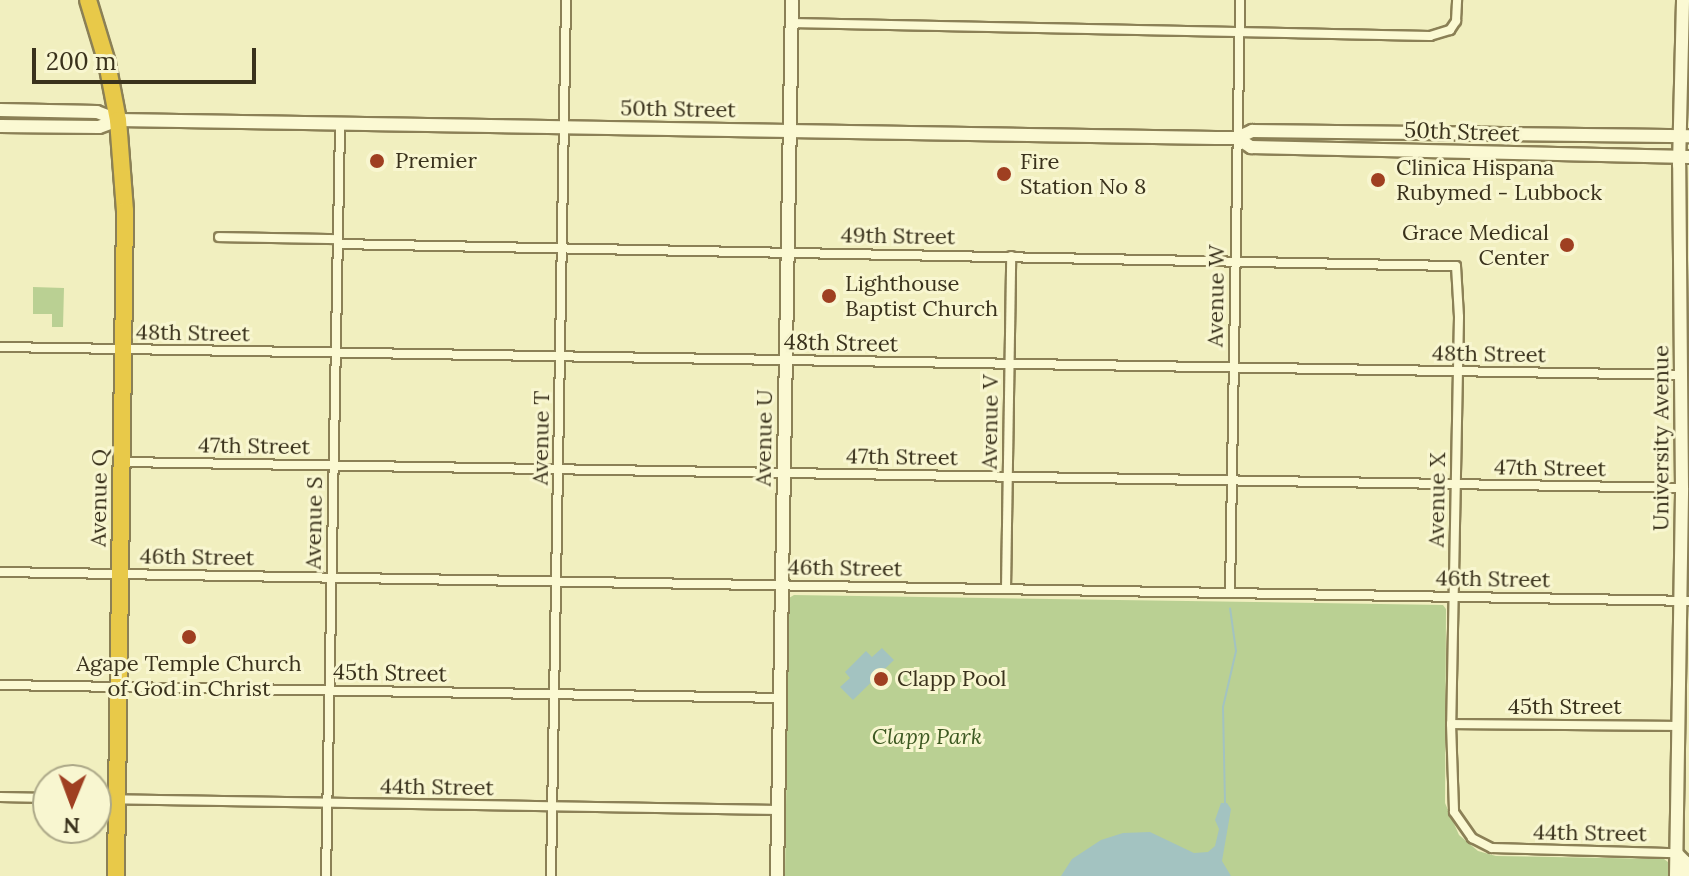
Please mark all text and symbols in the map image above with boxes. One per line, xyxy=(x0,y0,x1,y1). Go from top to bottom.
scale bar xyxy=(36,32,260,82)
text: 200 m xyxy=(46,46,116,77)
street label: 50th Street xyxy=(620,95,736,123)
street label: 50th Street xyxy=(1404,117,1520,147)
place label: Premier xyxy=(395,148,477,174)
place label: Fire Station No 8 xyxy=(1020,148,1146,200)
marker: Premier xyxy=(366,150,388,172)
place label: Clinica Hispana Rubymed - Lubbock xyxy=(1396,154,1602,206)
marker: Fire Station No 8 xyxy=(995,165,1013,183)
marker: Clinica Hispana Rubymed - Lubbock xyxy=(1367,169,1389,191)
place label: Grace Medical Center xyxy=(1402,219,1549,270)
street label: 49th Street xyxy=(841,222,955,250)
marker: Grace Medical Center xyxy=(1556,234,1578,256)
street label: Avenue W xyxy=(1202,245,1230,347)
place label: Lighthouse Baptist Church xyxy=(845,270,998,322)
marker: Lighthouse Baptist Church xyxy=(820,287,838,305)
street label: 48th Street xyxy=(136,319,250,347)
street label: 48th Street xyxy=(784,329,898,357)
street label: 48th Street xyxy=(1432,340,1546,368)
street label: University Avenue xyxy=(1648,345,1674,531)
street label: Avenue V xyxy=(976,374,1004,470)
street label: Avenue U xyxy=(750,389,778,487)
street label: Avenue T xyxy=(527,391,555,485)
street label: 47th Street xyxy=(198,432,310,460)
street label: 47th Street xyxy=(846,443,958,471)
street label: Avenue Q xyxy=(85,449,113,547)
street label: Avenue X xyxy=(1423,452,1451,548)
street label: 47th Street xyxy=(1494,454,1606,482)
street label: Avenue S xyxy=(300,476,328,570)
street label: 46th Street xyxy=(140,543,254,571)
street label: 46th Street xyxy=(788,554,902,582)
street label: 46th Street xyxy=(1436,565,1550,593)
marker: Agape Temple Church of God in Christ xyxy=(180,628,198,646)
place label: Agape Temple Church of God in Christ xyxy=(76,650,302,702)
street label: 45th Street xyxy=(333,659,447,687)
place label: Clapp Pool xyxy=(897,666,1007,692)
marker: Clapp Pool xyxy=(872,670,890,688)
street label: 45th Street xyxy=(1508,694,1622,720)
park label: Clapp Park xyxy=(872,724,982,750)
north arrow xyxy=(32,764,112,844)
street label: 44th Street xyxy=(380,773,494,801)
text: N xyxy=(63,812,80,840)
street label: 44th Street xyxy=(1533,819,1647,847)

